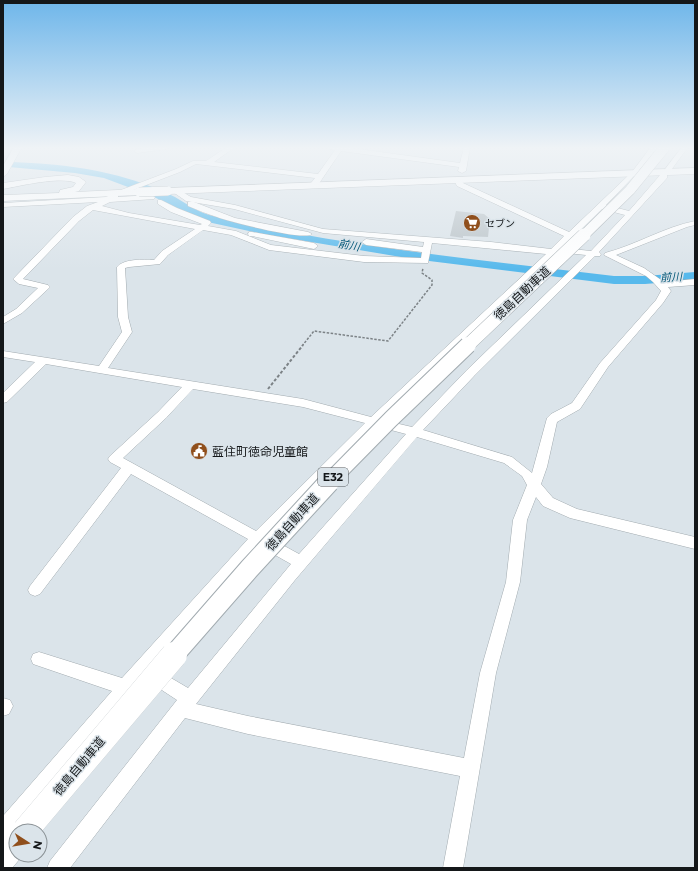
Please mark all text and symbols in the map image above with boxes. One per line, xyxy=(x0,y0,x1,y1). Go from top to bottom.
supermarket icon: セブン xyxy=(462,213,482,233)
place label: セブン xyxy=(485,217,515,230)
water label: 前川 xyxy=(337,236,362,254)
street label: 徳島自動車道 xyxy=(491,263,553,323)
water label: 前川 xyxy=(660,269,683,285)
public building icon: 藍住町徳命児童館 xyxy=(189,441,209,461)
place label: 藍住町徳命児童館 xyxy=(212,444,308,459)
road number: E32 xyxy=(318,468,348,486)
street label: 徳島自動車道 xyxy=(262,490,322,554)
street label: 徳島自動車道 xyxy=(50,734,108,798)
north arrow xyxy=(8,823,48,863)
text: N xyxy=(30,839,46,851)

